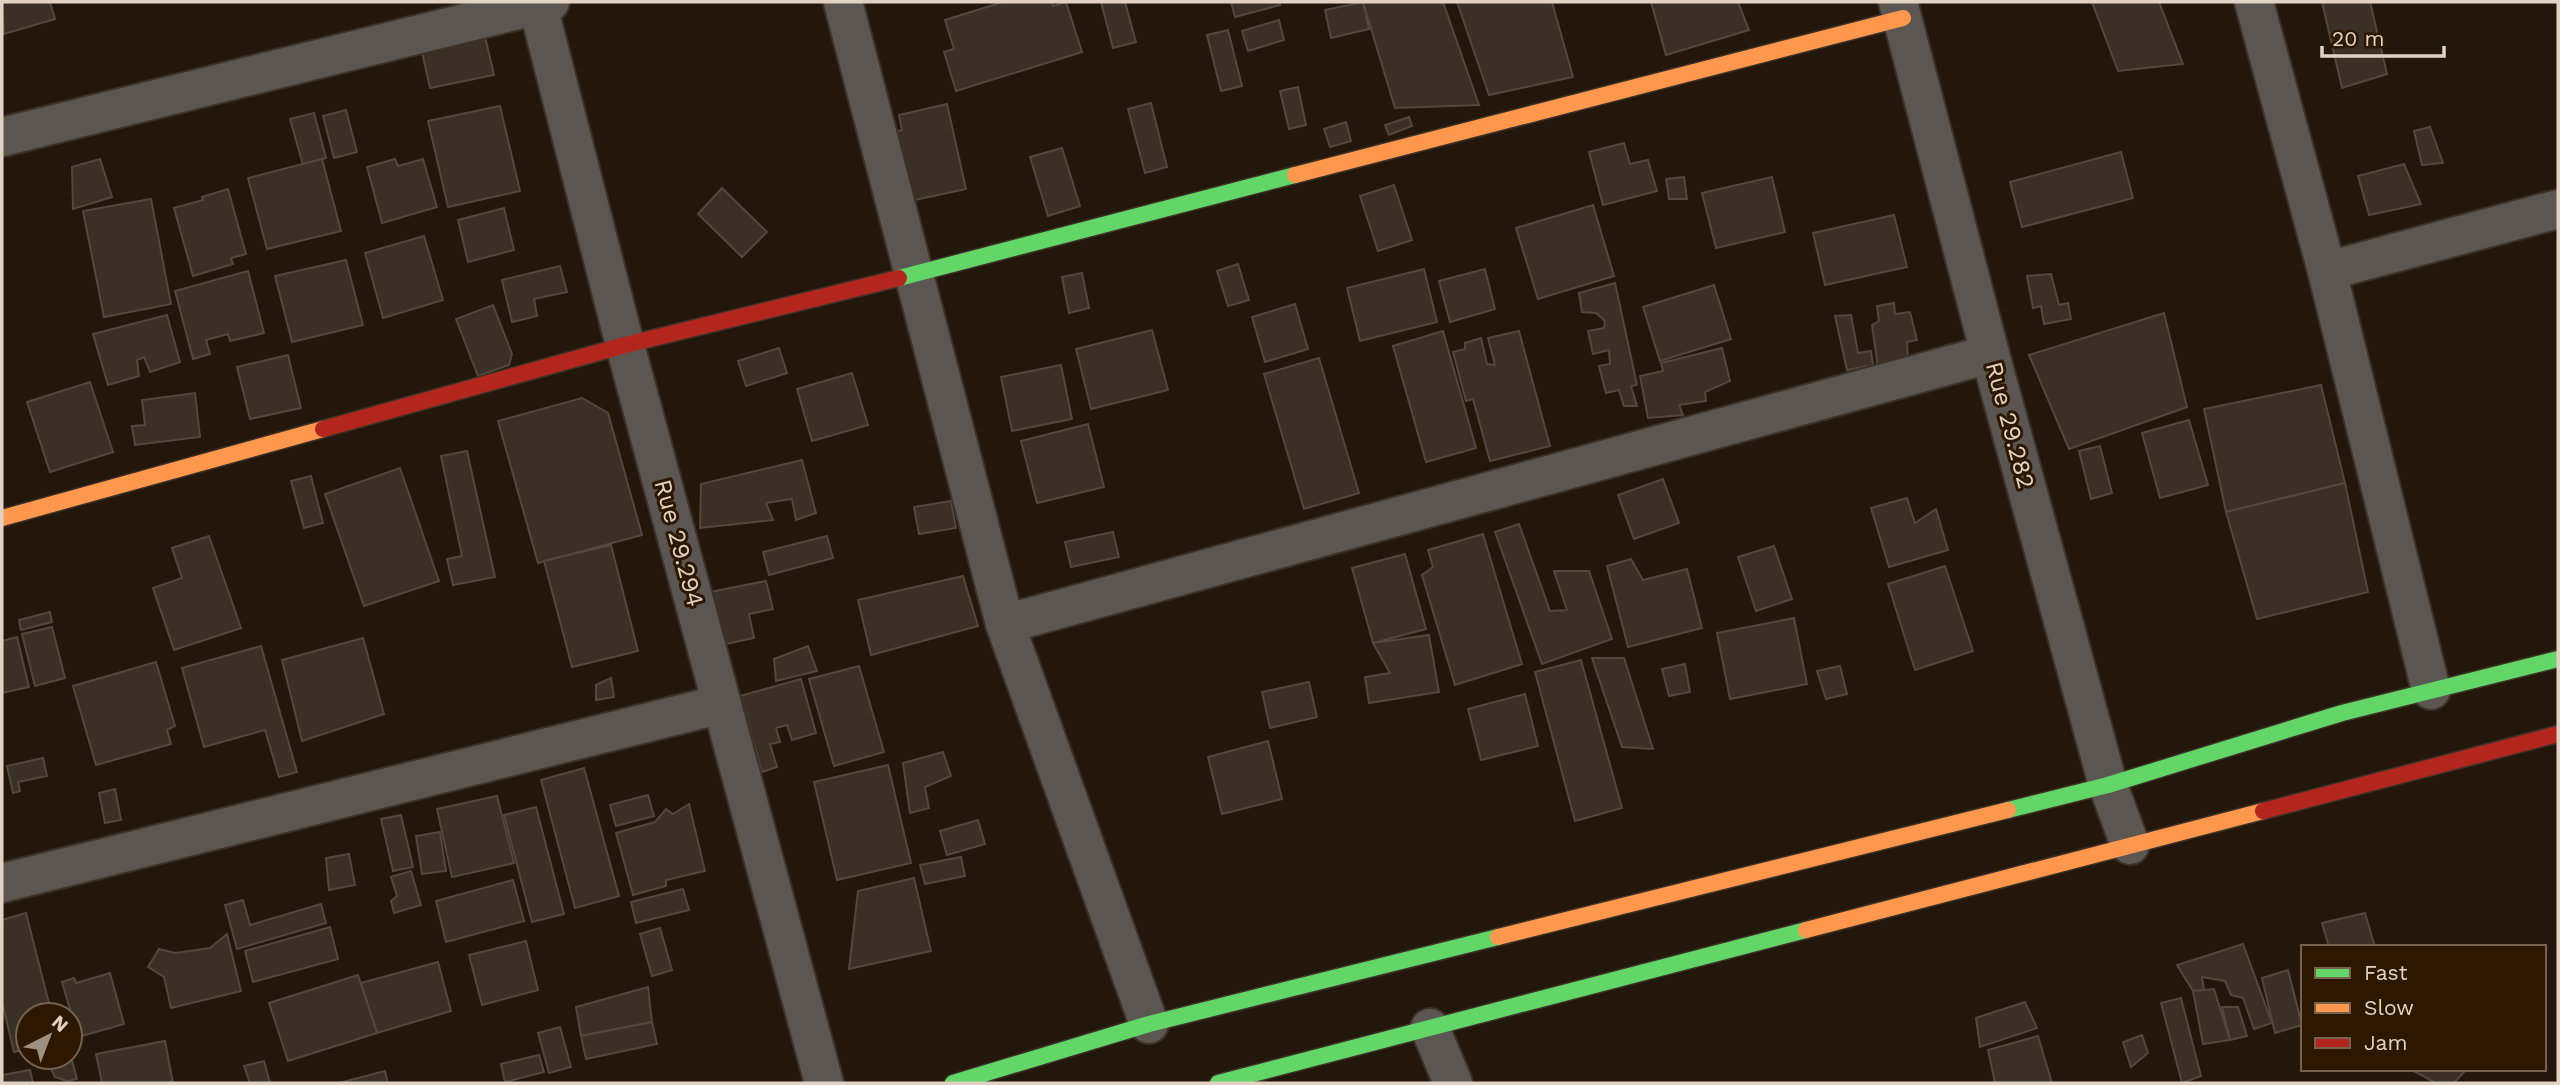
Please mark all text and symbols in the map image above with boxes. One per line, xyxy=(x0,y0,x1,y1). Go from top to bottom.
scale bar xyxy=(2322,14,2444,58)
text: 20 m xyxy=(2332,26,2384,51)
street label: Rue 29.282 xyxy=(1980,359,2040,491)
street label: Rue 29.294 xyxy=(649,476,709,610)
legend xyxy=(2301,945,2546,1071)
text: Fast xyxy=(2364,960,2408,985)
text: Slow xyxy=(2364,995,2414,1020)
north arrow xyxy=(14,1001,84,1071)
text: N xyxy=(47,1010,73,1037)
text: Jam xyxy=(2364,1030,2407,1055)

